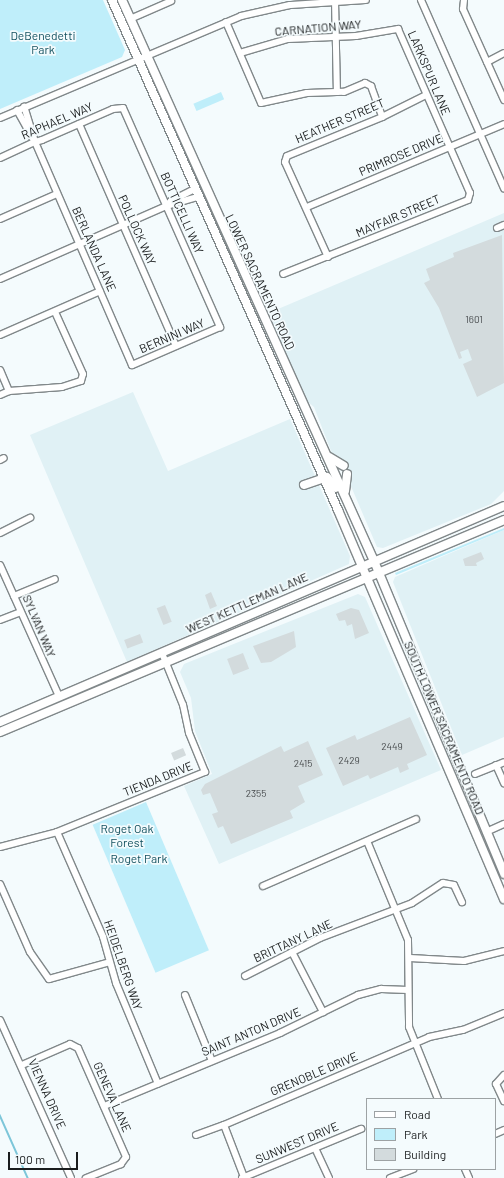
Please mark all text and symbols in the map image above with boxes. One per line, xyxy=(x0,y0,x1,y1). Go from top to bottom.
street label: CARNATION WAY xyxy=(274,17,362,39)
street label: LARKSPUR LANE xyxy=(405,28,453,118)
park label: DeBenedetti Park xyxy=(10,29,76,57)
street label: HEATHER STREET xyxy=(293,96,387,146)
street label: RAPHAEL WAY xyxy=(19,99,95,143)
street label: PRIMROSE DRIVE xyxy=(357,131,445,179)
street label: BOTTICELLI WAY xyxy=(158,170,206,256)
street label: MAYFAIR STREET xyxy=(354,192,442,240)
street label: POLLOCK WAY xyxy=(115,193,159,267)
street label: BERLANDA LANE xyxy=(69,204,119,294)
street label: LOWER SACRAMENTO ROAD xyxy=(222,212,298,352)
house number: 1601 xyxy=(465,314,483,326)
street label: BERNINI WAY xyxy=(137,316,207,356)
street label: WEST KETTLEMAN LANE xyxy=(184,570,310,636)
street label: SYLVAN WAY xyxy=(19,593,59,659)
street label: SOUTH LOWER SACRAMENTO ROAD xyxy=(401,639,487,817)
house number: 2449 xyxy=(381,741,403,753)
house number: 2429 xyxy=(338,755,360,767)
street label: TIENDA DRIVE xyxy=(121,758,195,800)
house number: 2415 xyxy=(294,758,312,770)
house number: 2355 xyxy=(246,788,266,800)
park label: Roget Oak Forest xyxy=(101,822,153,850)
park label: Roget Park xyxy=(111,852,167,866)
street label: BRITTANY LANE xyxy=(251,916,335,966)
street label: HEIDELBERG WAY xyxy=(101,918,145,1012)
street label: SAINT ANTON DRIVE xyxy=(199,1005,303,1059)
street label: GRENOBLE DRIVE xyxy=(268,1049,360,1099)
street label: VIENNA DRIVE xyxy=(25,1057,69,1131)
street label: GENEVA LANE xyxy=(90,1060,134,1134)
legend xyxy=(366,1098,496,1170)
text: Road xyxy=(404,1107,431,1121)
street label: SUNWEST DRIVE xyxy=(253,1119,341,1167)
text: Park xyxy=(404,1127,428,1141)
scale bar xyxy=(10,1144,80,1170)
text: Building xyxy=(404,1147,446,1161)
text: 100 m xyxy=(15,1152,45,1166)

